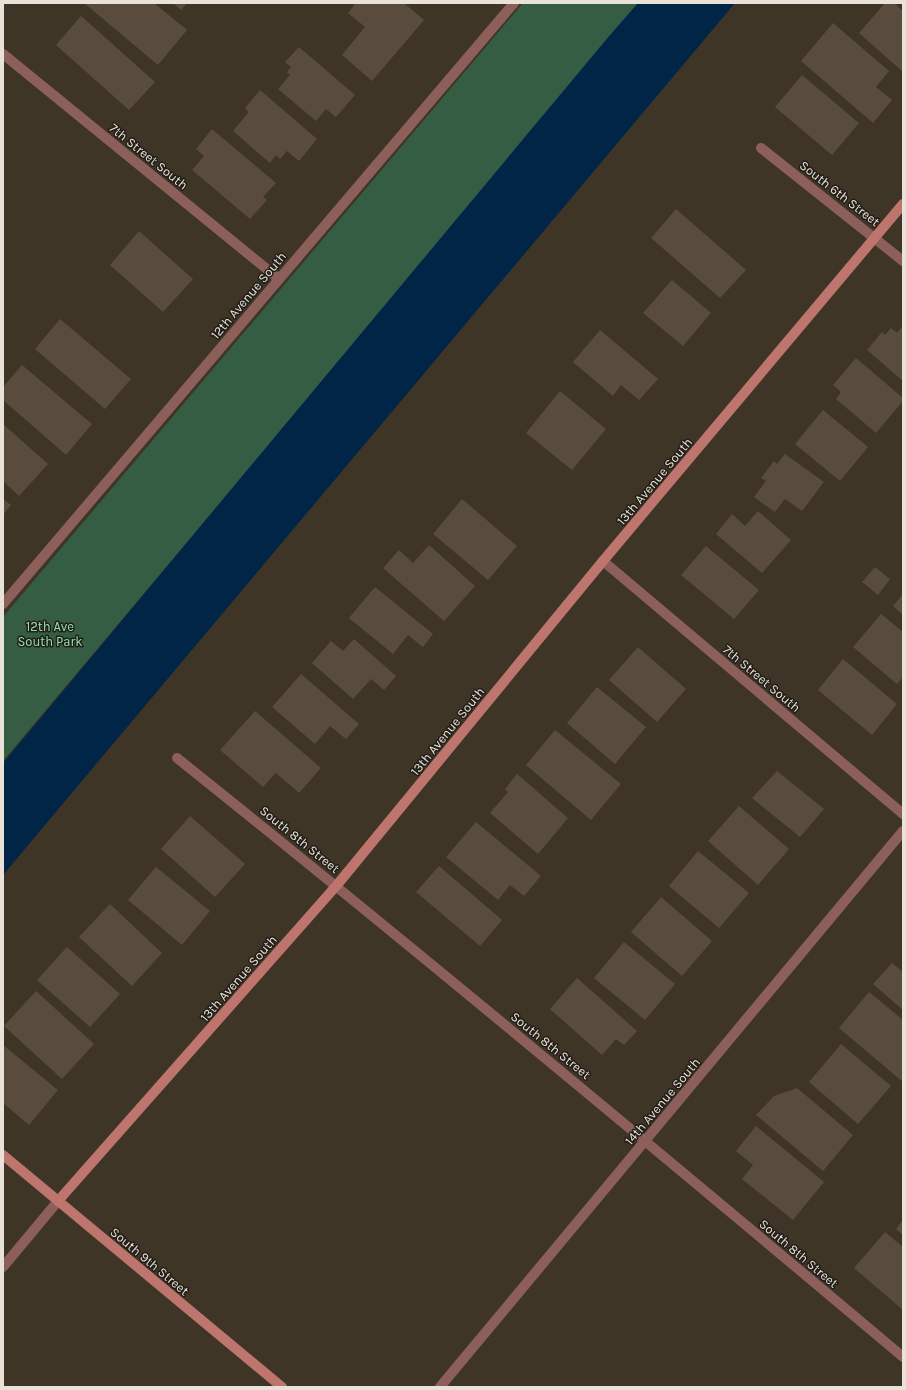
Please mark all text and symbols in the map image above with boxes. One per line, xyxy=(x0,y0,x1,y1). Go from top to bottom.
street label: 7th Street South xyxy=(107,120,191,193)
street label: South 6th Street xyxy=(797,157,883,229)
street label: 12th Avenue South xyxy=(208,249,289,342)
street label: 13th Avenue South xyxy=(614,435,695,528)
park label: 12th Ave South Park xyxy=(17,619,83,649)
street label: 7th Street South xyxy=(720,642,803,715)
street label: 13th Avenue South xyxy=(407,684,488,778)
street label: South 8th Street xyxy=(257,803,343,876)
street label: 13th Avenue South xyxy=(197,932,280,1024)
street label: South 8th Street xyxy=(508,1009,594,1082)
street label: 14th Avenue South xyxy=(622,1055,703,1148)
street label: South 8th Street xyxy=(756,1216,841,1291)
street label: South 9th Street xyxy=(107,1224,192,1299)

